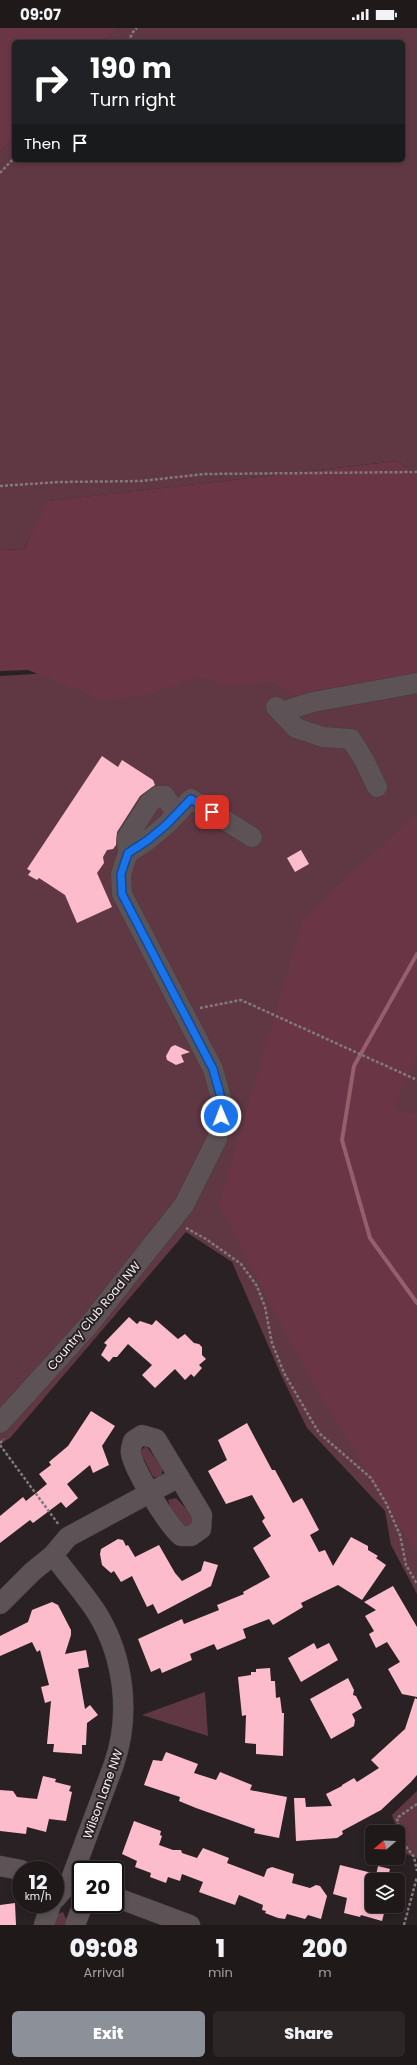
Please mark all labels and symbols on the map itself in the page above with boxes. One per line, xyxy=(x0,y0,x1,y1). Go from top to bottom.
pin xyxy=(195,795,229,829)
position arrow xyxy=(200,1095,242,1137)
street label: Country Club Road NW xyxy=(43,1258,144,1374)
street label: Wilson Lane NW xyxy=(78,1746,127,1841)
north arrow xyxy=(365,1825,405,1865)
speed limit sign: 20 xyxy=(72,1861,124,1913)

